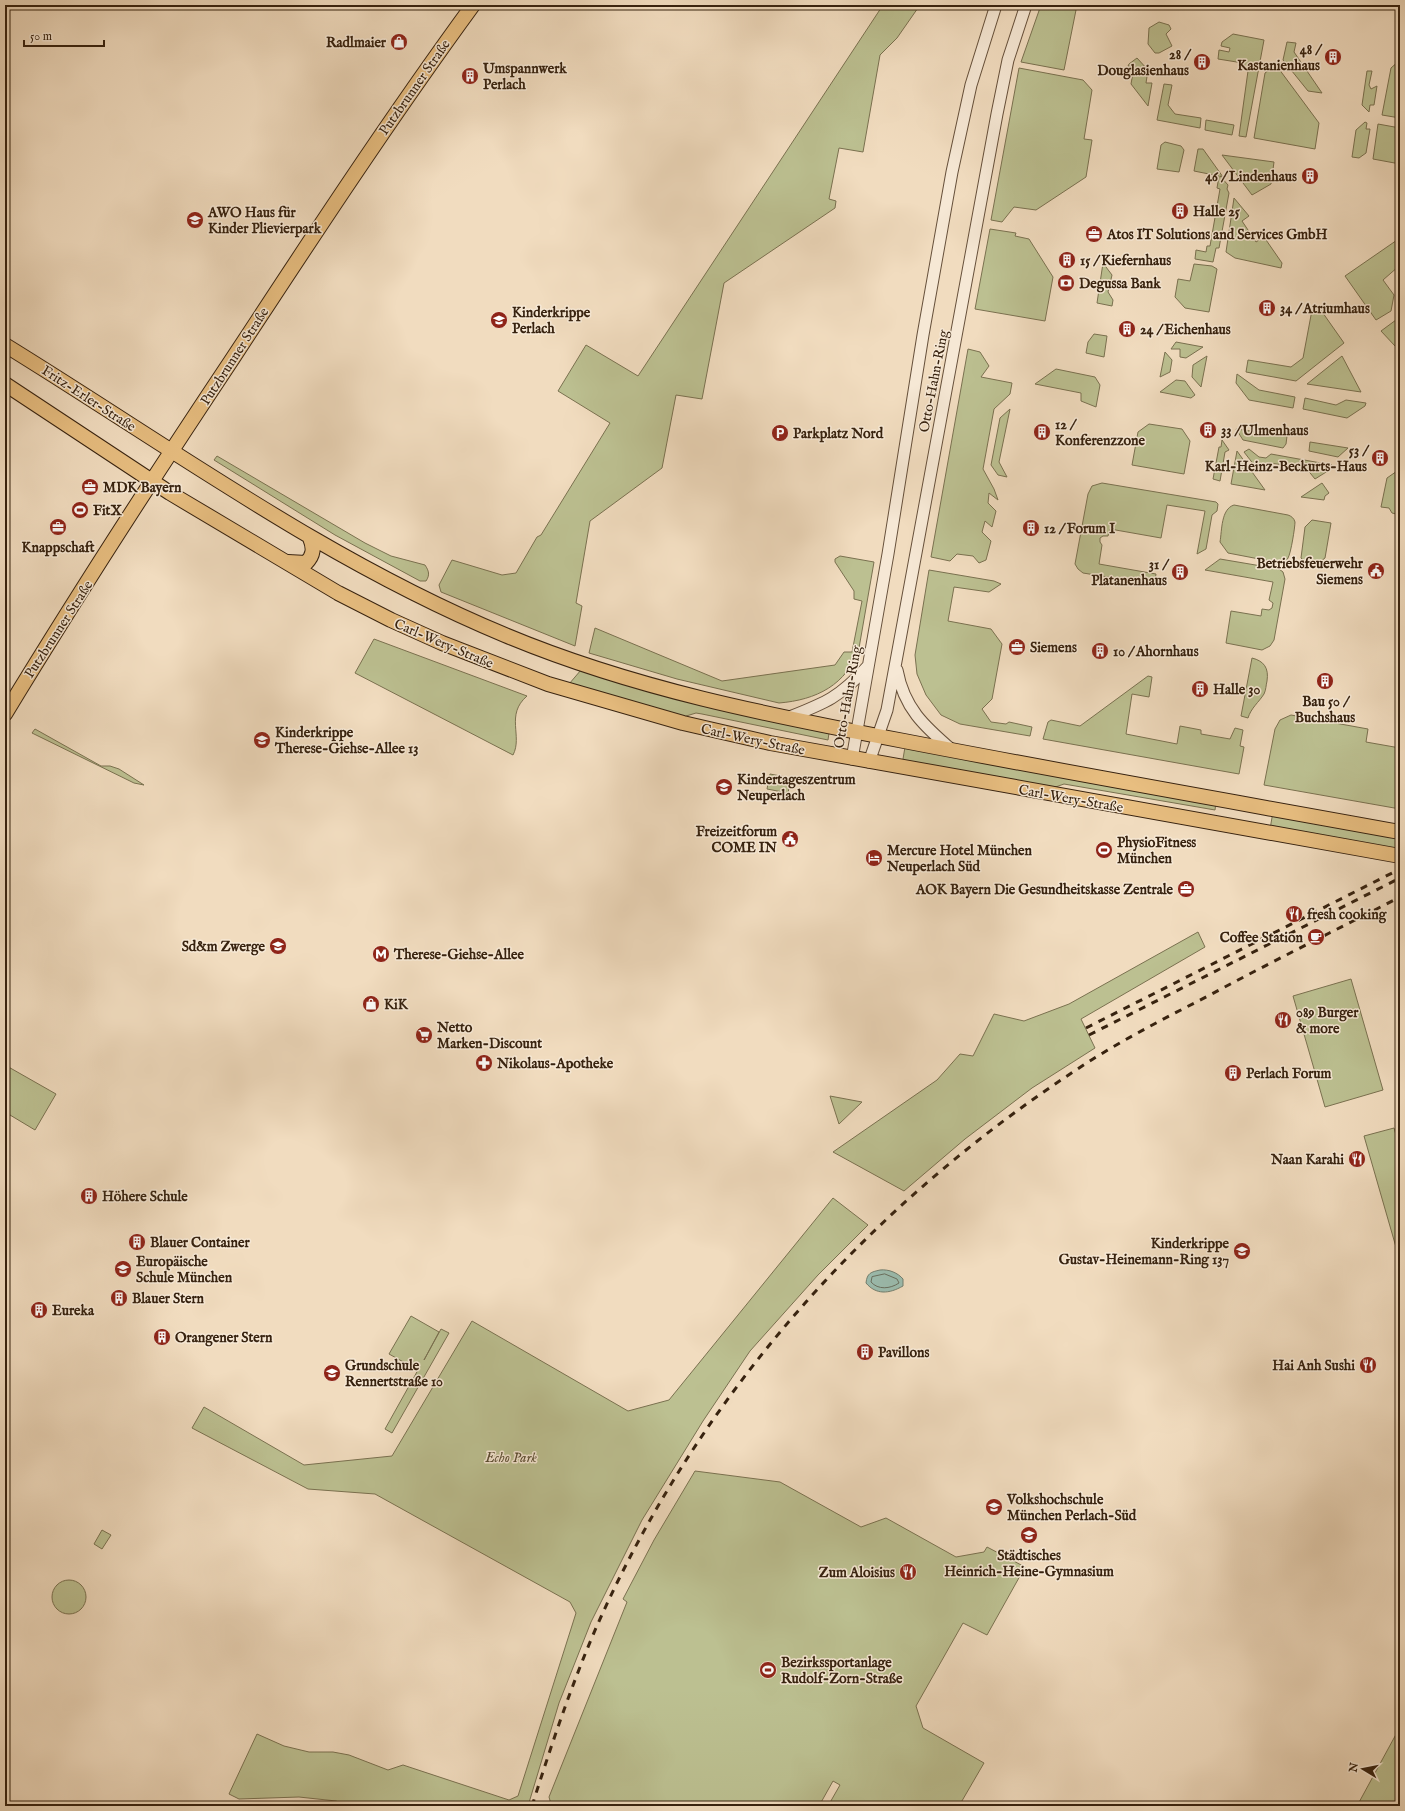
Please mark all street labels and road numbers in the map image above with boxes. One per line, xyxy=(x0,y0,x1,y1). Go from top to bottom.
street label: Putzbrunner Straße xyxy=(375,36,455,139)
street label: Putzbrunner Straße xyxy=(197,304,273,409)
street label: Otto-Hahn-Ring xyxy=(915,328,953,434)
street label: Fritz-Erler-Straße xyxy=(38,362,139,436)
street label: Putzbrunner Straße xyxy=(21,577,97,682)
street label: Carl-Wery-Straße xyxy=(391,615,496,673)
street label: Otto-Hahn-Ring xyxy=(830,644,866,750)
street label: Carl-Wery-Straße xyxy=(699,720,807,760)
street label: Carl-Wery-Straße xyxy=(1017,781,1125,817)

